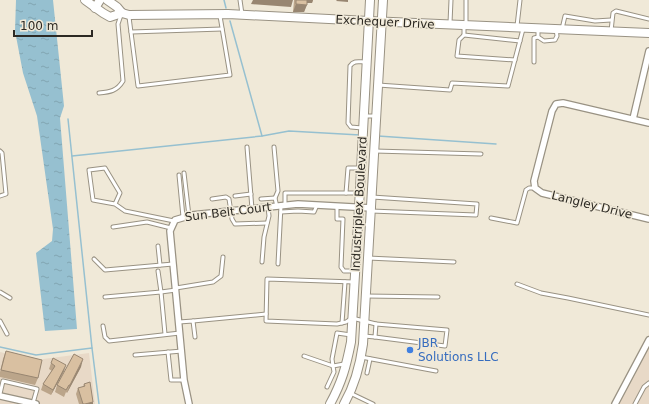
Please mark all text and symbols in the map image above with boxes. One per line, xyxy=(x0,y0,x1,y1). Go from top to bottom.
scale bar xyxy=(14,12,92,38)
street label: Exchequer Drive xyxy=(335,12,435,32)
text: 100 m xyxy=(20,19,58,33)
street label: Industriplex Boulevard xyxy=(348,136,370,272)
street label: Langley Drive xyxy=(550,188,634,222)
street label: Sun Belt Court xyxy=(184,200,272,224)
place label: JBR Solutions LLC xyxy=(417,336,499,364)
marker: JBR Solutions LLC xyxy=(405,345,415,355)

